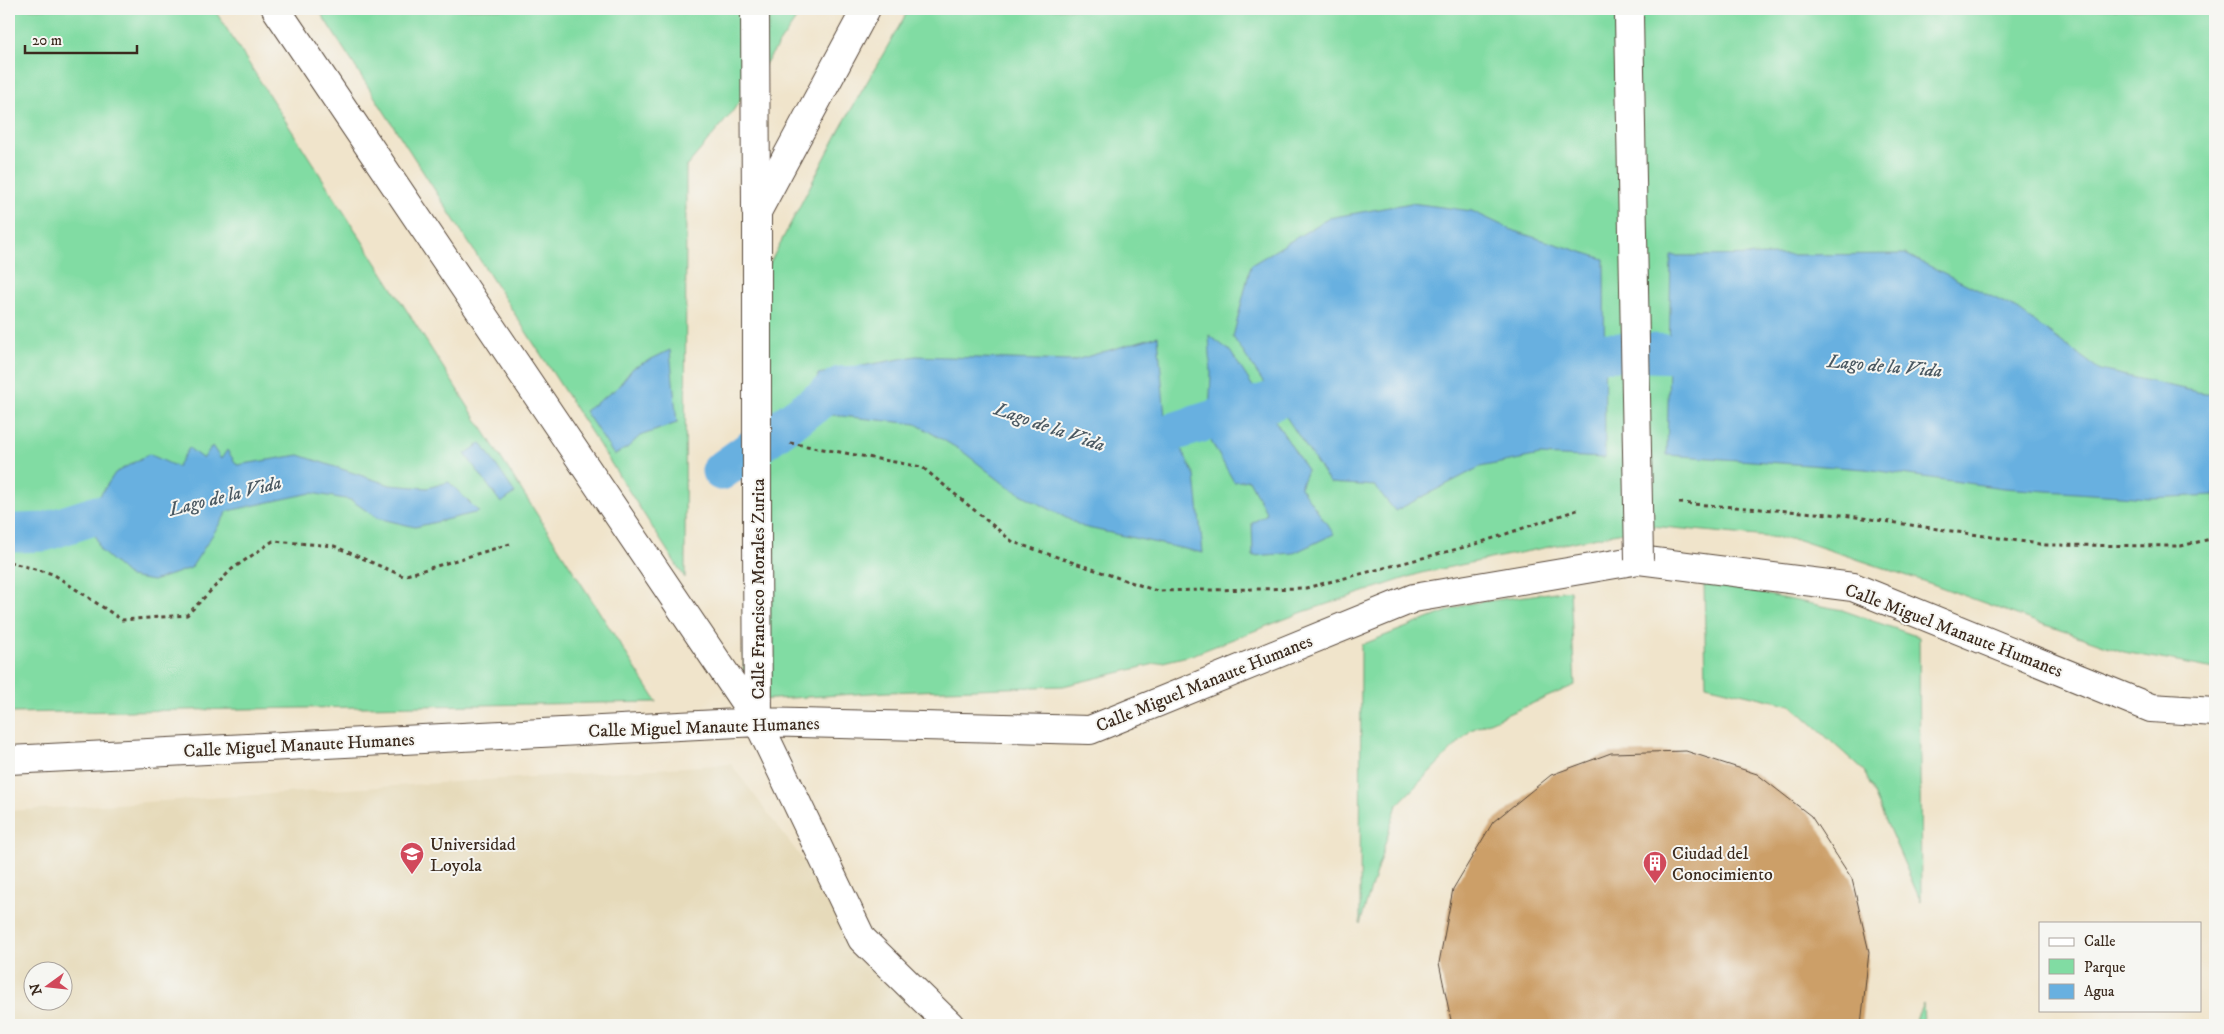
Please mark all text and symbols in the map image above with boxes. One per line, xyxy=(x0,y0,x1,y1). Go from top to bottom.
scale bar xyxy=(25,22,138,54)
text: 20 m xyxy=(32,31,62,50)
water label: Lago de la Vida xyxy=(1825,350,1943,383)
water label: Lago de la Vida xyxy=(990,397,1108,457)
water label: Lago de la Vida xyxy=(166,471,284,522)
street label: Calle Francisco Morales Zurita xyxy=(748,478,770,700)
street label: Calle Miguel Manaute Humanes xyxy=(1842,579,2066,683)
street label: Calle Miguel Manaute Humanes xyxy=(1093,630,1316,737)
street label: Calle Miguel Manaute Humanes xyxy=(588,713,820,743)
street label: Calle Miguel Manaute Humanes xyxy=(183,729,415,763)
place label: Universidad Loyola xyxy=(430,834,516,877)
school or university icon: Universidad Loyola xyxy=(399,841,425,875)
place label: Ciudad del Conocimiento xyxy=(1672,843,1773,886)
building icon: Ciudad del Conocimiento xyxy=(1642,850,1668,884)
legend xyxy=(2039,922,2202,1012)
text: Calle xyxy=(2084,932,2116,951)
text: Parque xyxy=(2084,958,2125,977)
north arrow xyxy=(22,962,72,1012)
text: N xyxy=(26,981,47,997)
text: Agua xyxy=(2084,982,2115,1001)

